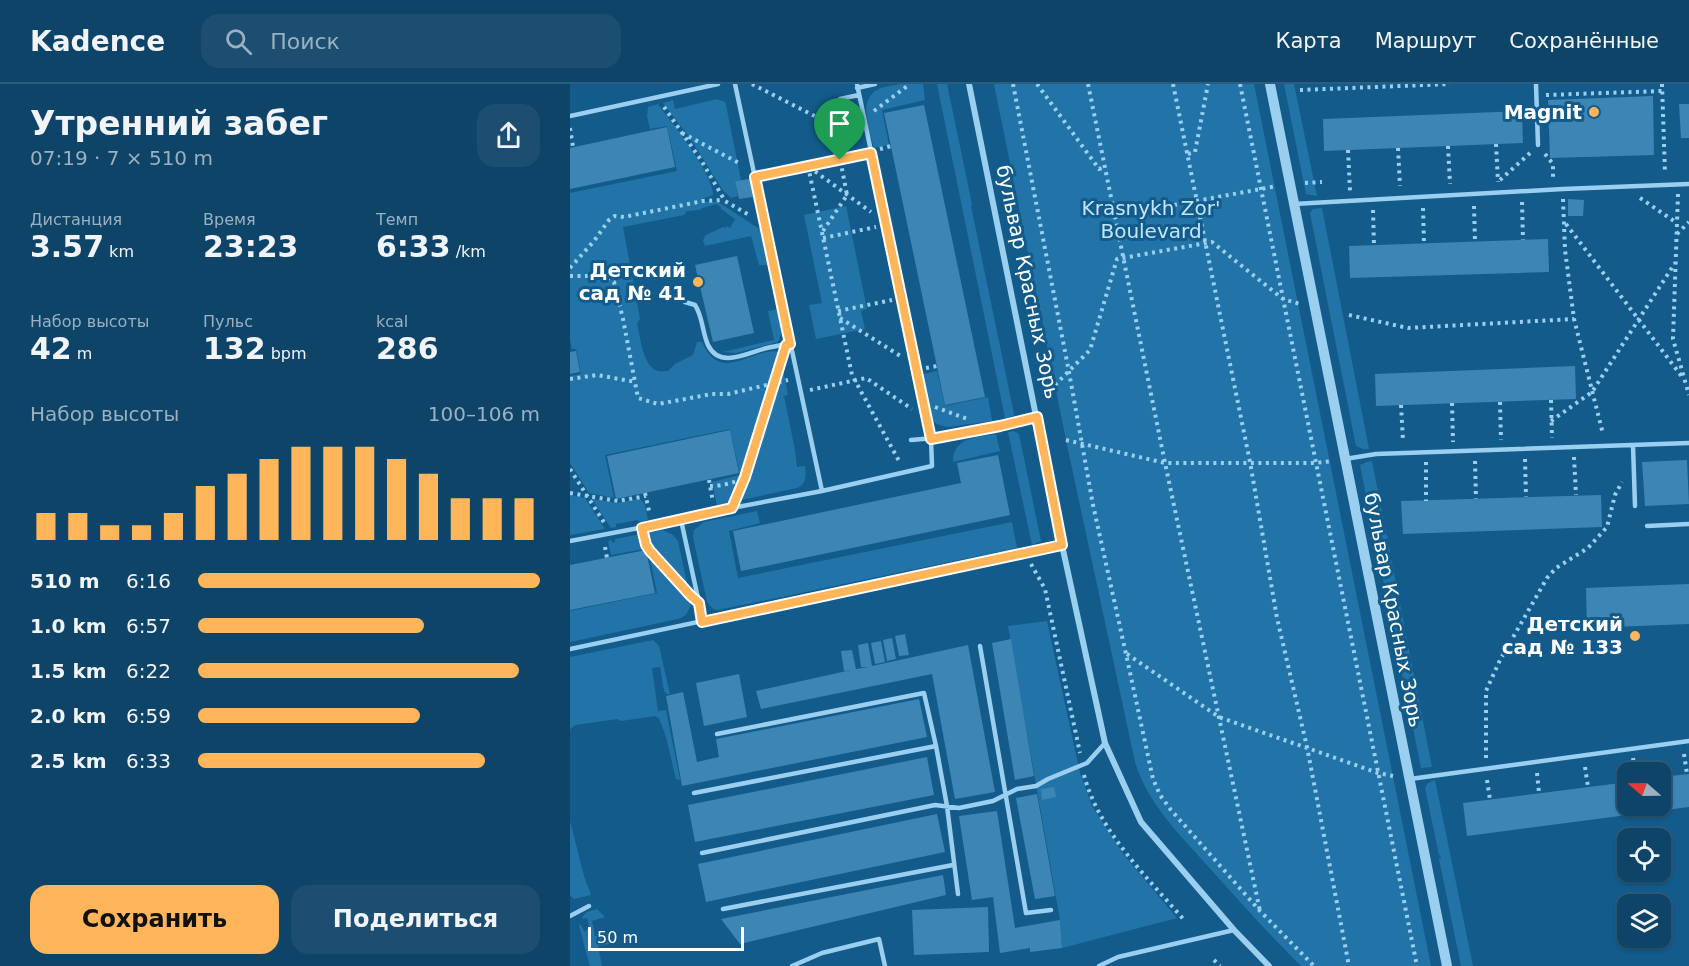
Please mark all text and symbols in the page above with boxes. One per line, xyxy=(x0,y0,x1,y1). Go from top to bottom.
search box xyxy=(201,14,621,68)
text: Kadence xyxy=(30,25,165,58)
icon: search xyxy=(222,25,255,58)
text: Поиск xyxy=(270,29,340,54)
text: Карта xyxy=(1276,29,1342,53)
text: Маршрут xyxy=(1375,29,1476,53)
text: Сохранённые xyxy=(1509,29,1659,53)
pin xyxy=(814,98,865,160)
place label: Magnit xyxy=(1504,100,1582,124)
text: Утренний забег xyxy=(30,104,328,143)
button: share xyxy=(477,104,540,167)
marker: Magnit xyxy=(1587,105,1601,119)
icon: arrive xyxy=(823,107,856,140)
text: 07:19 · 7 × 510 m xyxy=(30,146,213,170)
street label: бульвар Красных Зорь xyxy=(991,163,1065,401)
park label: Krasnykh Zor' Boulevard xyxy=(1082,196,1220,243)
text: Дистанция xyxy=(30,210,122,229)
text: Время xyxy=(203,210,256,229)
text: Темп xyxy=(376,210,418,229)
text: 3.57 xyxy=(30,229,104,264)
text: 23:23 xyxy=(203,229,299,264)
text: 6:33 xyxy=(376,229,451,264)
text: km xyxy=(104,242,134,261)
text: /km xyxy=(451,242,486,261)
place label: Детский сад № 41 xyxy=(579,258,686,305)
marker: Детский сад № 41 xyxy=(691,275,705,289)
text: Набор высоты xyxy=(30,312,149,331)
text: Пульс xyxy=(203,312,253,331)
text: kcal xyxy=(376,312,408,331)
text: 42 xyxy=(30,331,72,366)
text: 132 xyxy=(203,331,266,366)
text: 286 xyxy=(376,331,439,366)
text: m xyxy=(72,344,92,363)
text: bpm xyxy=(266,344,307,363)
text: Набор высоты xyxy=(30,402,179,426)
text: 100–106 m xyxy=(428,402,540,426)
street label: бульвар Красных Зорь xyxy=(1359,491,1429,729)
text: 510 m xyxy=(30,569,100,593)
text: 6:16 xyxy=(126,569,171,593)
place label: Детский сад № 133 xyxy=(1502,612,1623,659)
text: 1.0 km xyxy=(30,614,107,638)
text: 6:57 xyxy=(126,614,171,638)
marker: Детский сад № 133 xyxy=(1628,629,1642,643)
text: 1.5 km xyxy=(30,659,107,683)
text: 6:22 xyxy=(126,659,171,683)
text: 2.0 km xyxy=(30,704,107,728)
text: 6:59 xyxy=(126,704,171,728)
text: 2.5 km xyxy=(30,749,107,773)
text: 6:33 xyxy=(126,749,171,773)
north arrow xyxy=(1617,762,1671,816)
map controls xyxy=(1617,762,1671,948)
button: locate xyxy=(1617,828,1671,882)
button: Сохранить xyxy=(30,885,279,954)
button: Поделиться xyxy=(291,885,540,954)
button: layers xyxy=(1617,894,1671,948)
scale bar xyxy=(588,924,744,952)
text: 50 m xyxy=(597,928,638,947)

